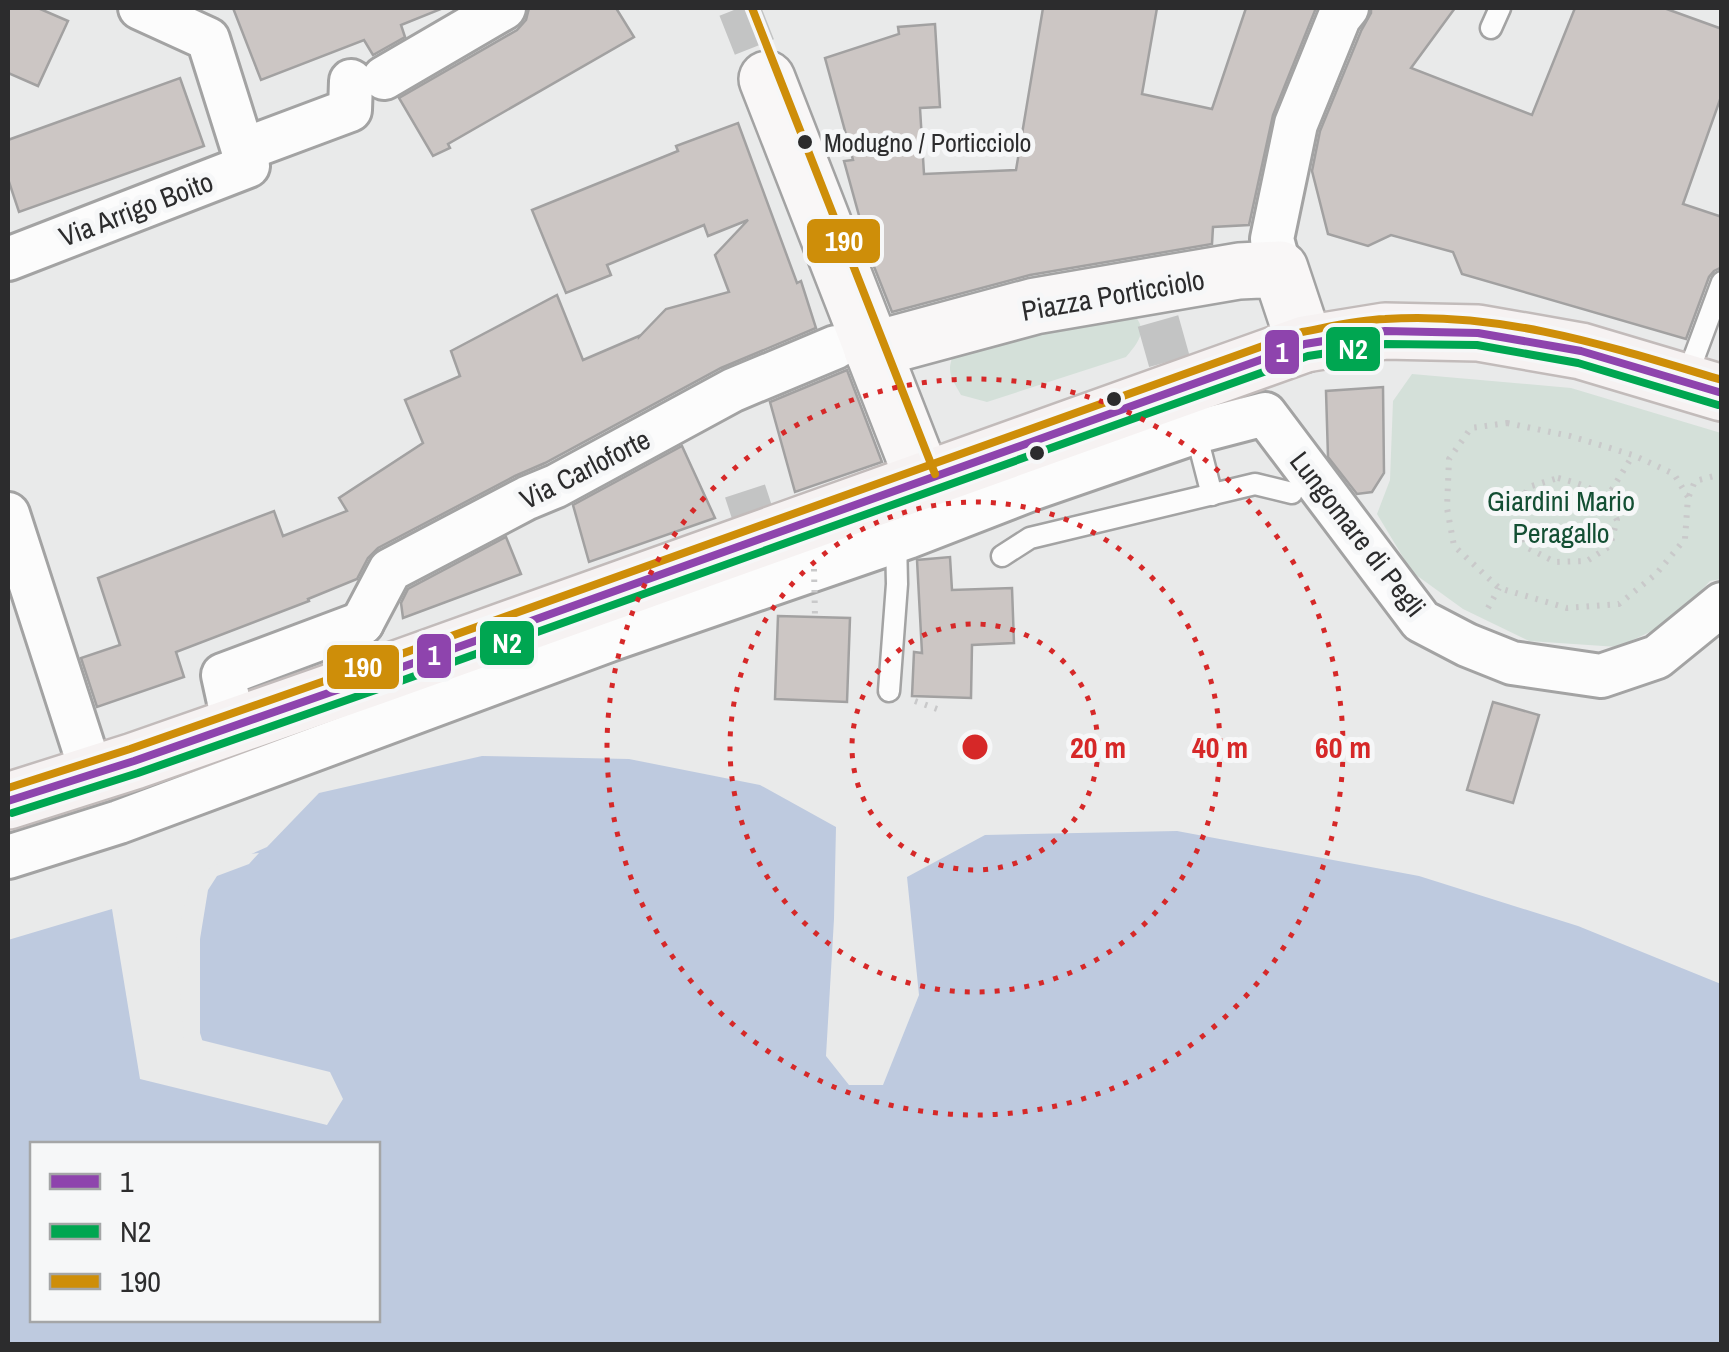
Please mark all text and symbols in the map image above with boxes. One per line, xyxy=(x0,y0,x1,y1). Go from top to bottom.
place label: Modugno / Porticciolo xyxy=(824,125,1031,160)
marker: Modugno / Porticciolo xyxy=(795,132,815,152)
street label: Via Arrigo Boito xyxy=(54,162,218,256)
line badge: 190 xyxy=(805,217,882,265)
text: 190 xyxy=(825,222,863,260)
street label: Piazza Porticciolo xyxy=(1019,260,1207,330)
line badge: N2 xyxy=(1324,325,1382,373)
line badge: 1 xyxy=(1263,328,1301,376)
text: N2 xyxy=(1338,330,1368,368)
text: 1 xyxy=(1276,333,1289,371)
unlabelled marker xyxy=(1104,389,1124,409)
street label: Via Carloforte xyxy=(513,420,657,518)
unlabelled marker xyxy=(1027,443,1047,463)
street label: Lungomare di Pegli xyxy=(1281,443,1435,625)
park label: Giardini Mario Peragallo xyxy=(1487,482,1635,552)
line badge: N2 xyxy=(478,619,536,667)
text: N2 xyxy=(492,624,522,662)
line badge: 1 xyxy=(415,632,453,680)
text: 1 xyxy=(428,636,441,674)
line badge: 190 xyxy=(325,643,401,691)
text: 190 xyxy=(344,648,382,686)
text: 20 m xyxy=(1070,727,1126,767)
text: 40 m xyxy=(1192,727,1248,767)
text: 60 m xyxy=(1315,727,1371,767)
centre of rings xyxy=(957,729,993,765)
legend xyxy=(30,1142,380,1322)
text: 1 xyxy=(120,1161,134,1201)
text: N2 xyxy=(120,1211,151,1251)
text: 190 xyxy=(120,1261,161,1301)

